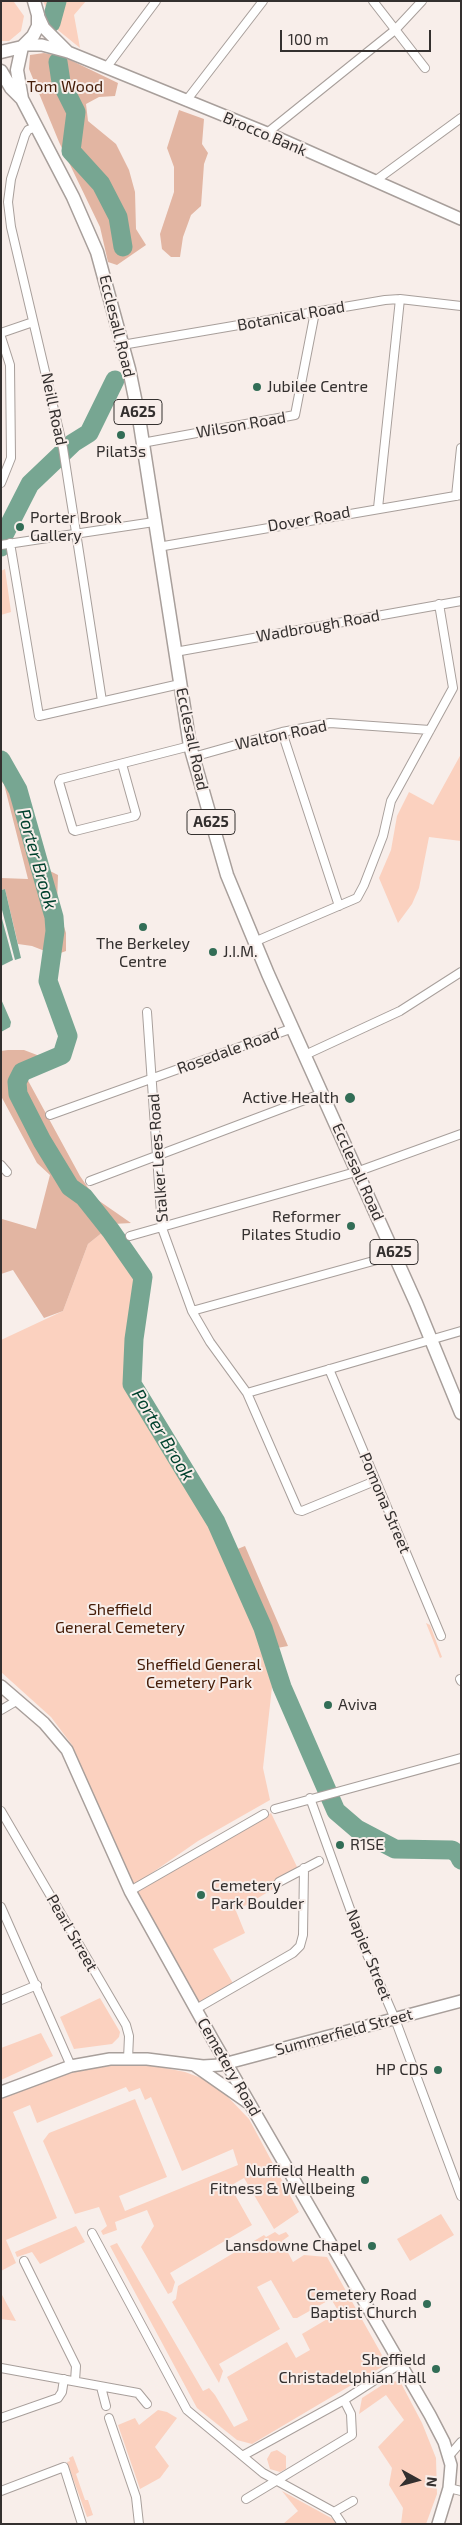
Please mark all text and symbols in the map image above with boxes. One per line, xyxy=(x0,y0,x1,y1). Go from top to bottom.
scale bar xyxy=(282,20,433,52)
text: 100 m xyxy=(288,30,329,48)
park label: Tom Wood xyxy=(27,77,103,97)
street label: Brocco Bank xyxy=(220,108,310,160)
street label: Ecclesall Road xyxy=(95,273,139,379)
street label: Botanical Road xyxy=(236,297,346,335)
street label: Neill Road xyxy=(37,371,71,447)
place label: Jubilee Centre xyxy=(267,377,368,397)
marker: Jubilee Centre xyxy=(251,381,263,393)
road number: A625 xyxy=(114,400,162,424)
street label: Wilson Road xyxy=(195,408,287,442)
marker: Pilat3s xyxy=(115,429,127,441)
place label: Pilat3s xyxy=(96,442,146,462)
street label: Dover Road xyxy=(266,502,352,536)
place label: Porter Brook Gallery xyxy=(30,508,122,546)
marker: Porter Brook Gallery xyxy=(14,521,26,533)
street label: Wadbrough Road xyxy=(255,606,381,646)
street label: Ecclesall Road xyxy=(172,686,212,792)
street label: Walton Road xyxy=(233,716,329,754)
water label: Porter Brook xyxy=(12,806,62,912)
road number: A625 xyxy=(187,810,235,834)
marker: The Berkeley Centre xyxy=(137,921,149,933)
place label: The Berkeley Centre xyxy=(96,934,190,972)
place label: J.I.M. xyxy=(223,942,258,962)
marker: J.I.M. xyxy=(207,946,219,958)
street label: Rosedale Road xyxy=(174,1024,282,1078)
place label: Active Health xyxy=(243,1088,339,1108)
marker: Active Health xyxy=(343,1091,357,1105)
street label: Stalker Lees Road xyxy=(144,1093,172,1223)
street label: Ecclesall Road xyxy=(328,1120,388,1224)
place label: Reformer Pilates Studio xyxy=(241,1207,341,1245)
marker: Reformer Pilates Studio xyxy=(345,1220,357,1232)
road number: A625 xyxy=(370,1240,418,1264)
water label: Porter Brook xyxy=(127,1385,199,1485)
street label: Pomona Street xyxy=(355,1450,415,1556)
park label: Sheffield General Cemetery xyxy=(55,1600,185,1638)
park label: Sheffield General Cemetery Park xyxy=(137,1655,261,1693)
place label: Aviva xyxy=(338,1695,377,1715)
marker: Aviva xyxy=(322,1699,334,1711)
place label: R1SE xyxy=(350,1835,384,1855)
marker: R1SE xyxy=(334,1839,346,1851)
place label: Cemetery Park Boulder xyxy=(211,1876,304,1914)
marker: Cemetery Park Boulder xyxy=(195,1889,207,1901)
street label: Pearl Street xyxy=(42,1891,102,1975)
street label: Napier Street xyxy=(342,1907,396,2003)
street label: Summerfield Street xyxy=(273,2004,415,2060)
street label: Cemetery Road xyxy=(193,2014,265,2120)
place label: HP CDS xyxy=(376,2060,428,2080)
marker: HP CDS xyxy=(432,2064,444,2076)
place label: Nuffield Health Fitness & Wellbeing xyxy=(210,2161,355,2199)
marker: Nuffield Health Fitness & Wellbeing xyxy=(359,2174,371,2186)
place label: Lansdowne Chapel xyxy=(225,2236,362,2256)
marker: Lansdowne Chapel xyxy=(366,2240,378,2252)
place label: Cemetery Road Baptist Church xyxy=(307,2285,417,2323)
marker: Cemetery Road Baptist Church xyxy=(421,2298,433,2310)
place label: Sheffield Christadelphian Hall xyxy=(279,2350,426,2388)
marker: Sheffield Christadelphian Hall xyxy=(430,2363,442,2375)
north arrow xyxy=(392,2455,442,2505)
text: N xyxy=(423,2476,441,2488)

